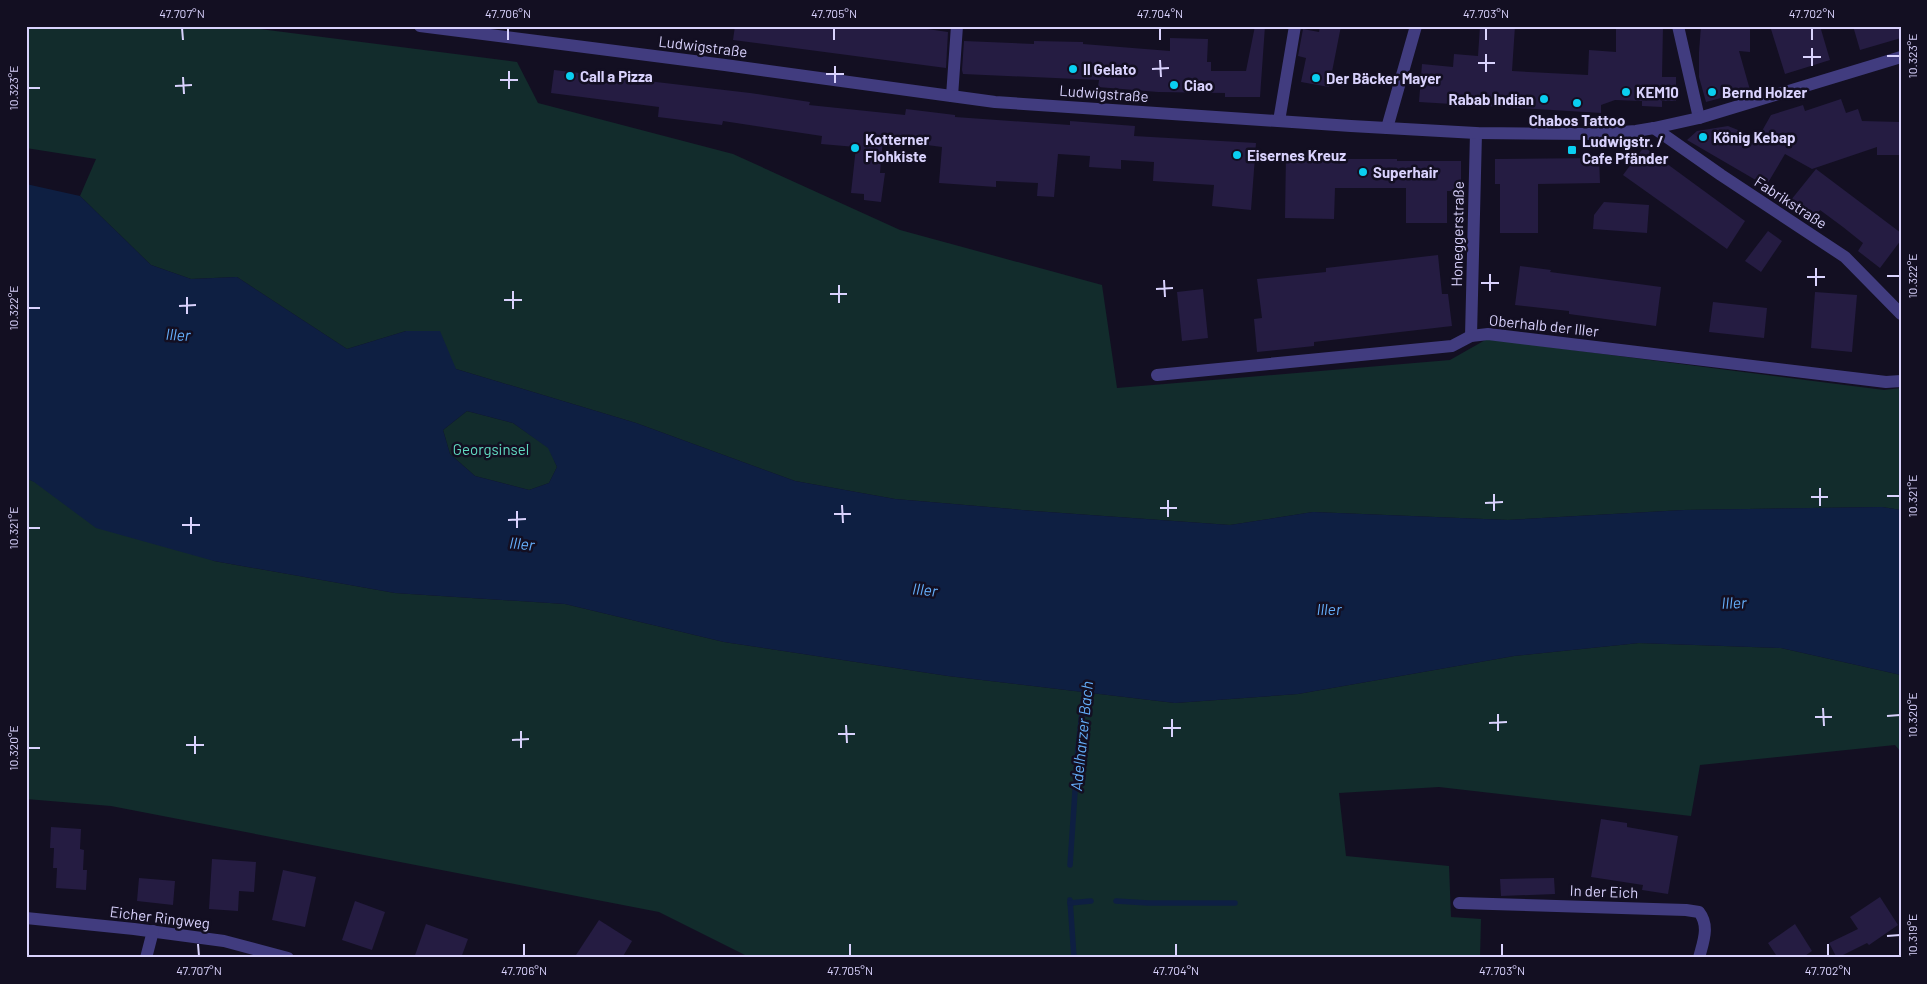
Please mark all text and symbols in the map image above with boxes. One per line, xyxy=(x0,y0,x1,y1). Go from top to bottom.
text: 47.707°N xyxy=(159,6,205,20)
text: 47.706°N xyxy=(485,6,531,20)
text: 47.705°N xyxy=(811,6,857,20)
text: 47.704°N xyxy=(1137,6,1183,20)
text: 47.703°N xyxy=(1463,6,1509,20)
text: 47.702°N xyxy=(1789,6,1835,20)
street label: Ludwigstraße xyxy=(658,32,748,60)
text: 10.323°E xyxy=(1905,34,1919,78)
place label: Il Gelato xyxy=(1083,60,1136,78)
marker: Il Gelato xyxy=(1067,63,1079,75)
text: 10.323°E xyxy=(6,66,20,110)
place label: Call a Pizza xyxy=(580,67,653,85)
place label: Der Bäcker Mayer xyxy=(1326,69,1441,87)
marker: Call a Pizza xyxy=(564,70,576,82)
marker: Der Bäcker Mayer xyxy=(1310,72,1322,84)
place label: Ciao xyxy=(1184,76,1213,94)
marker: Ciao xyxy=(1168,79,1180,91)
street label: Ludwigstraße xyxy=(1059,81,1149,105)
place label: KEM10 xyxy=(1636,83,1679,101)
place label: Bernd Holzer xyxy=(1722,83,1807,101)
marker: KEM10 xyxy=(1620,86,1632,98)
marker: Bernd Holzer xyxy=(1706,86,1718,98)
place label: Rabab Indian xyxy=(1448,90,1534,108)
marker: Rabab Indian xyxy=(1538,93,1550,105)
marker: Chabos Tattoo xyxy=(1571,97,1583,109)
place label: Chabos Tattoo xyxy=(1529,111,1625,129)
place label: König Kebap xyxy=(1713,128,1795,146)
place label: Kotterner Flohkiste xyxy=(865,130,930,165)
marker: König Kebap xyxy=(1697,131,1709,143)
place label: Ludwigstr. / Cafe Pfänder xyxy=(1582,132,1669,167)
marker: Kotterner Flohkiste xyxy=(849,142,861,154)
marker: Ludwigstr. / Cafe Pfänder xyxy=(1566,144,1578,156)
place label: Eisernes Kreuz xyxy=(1247,146,1346,164)
marker: Eisernes Kreuz xyxy=(1231,149,1243,161)
place label: Superhair xyxy=(1373,163,1438,181)
marker: Superhair xyxy=(1357,166,1369,178)
street label: Fabrikstraße xyxy=(1751,172,1831,232)
street label: Honeggerstraße xyxy=(1447,181,1467,287)
text: 10.322°E xyxy=(1905,253,1919,299)
text: 10.322°E xyxy=(6,285,20,331)
street label: Oberhalb der Iller xyxy=(1488,310,1600,340)
water label: Iller xyxy=(165,324,192,344)
park label: Georgsinsel xyxy=(453,440,529,458)
text: 10.321°E xyxy=(1905,475,1919,517)
text: 10.321°E xyxy=(6,507,20,549)
water label: Iller xyxy=(509,532,537,554)
water label: Iller xyxy=(912,578,940,600)
water label: Iller xyxy=(1721,592,1748,612)
water label: Iller xyxy=(1316,599,1343,618)
water label: Adelharzer Bach xyxy=(1066,680,1096,792)
text: 10.320°E xyxy=(1905,692,1919,738)
text: 10.320°E xyxy=(6,725,20,771)
street label: In der Eich xyxy=(1570,881,1638,901)
street label: Eicher Ringweg xyxy=(109,902,211,932)
text: 10.319°E xyxy=(1905,914,1919,956)
text: 47.707°N xyxy=(176,963,222,977)
text: 47.706°N xyxy=(501,963,547,977)
text: 47.705°N xyxy=(827,963,873,977)
text: 47.704°N xyxy=(1153,963,1199,977)
text: 47.703°N xyxy=(1479,963,1525,977)
text: 47.702°N xyxy=(1805,963,1851,977)

